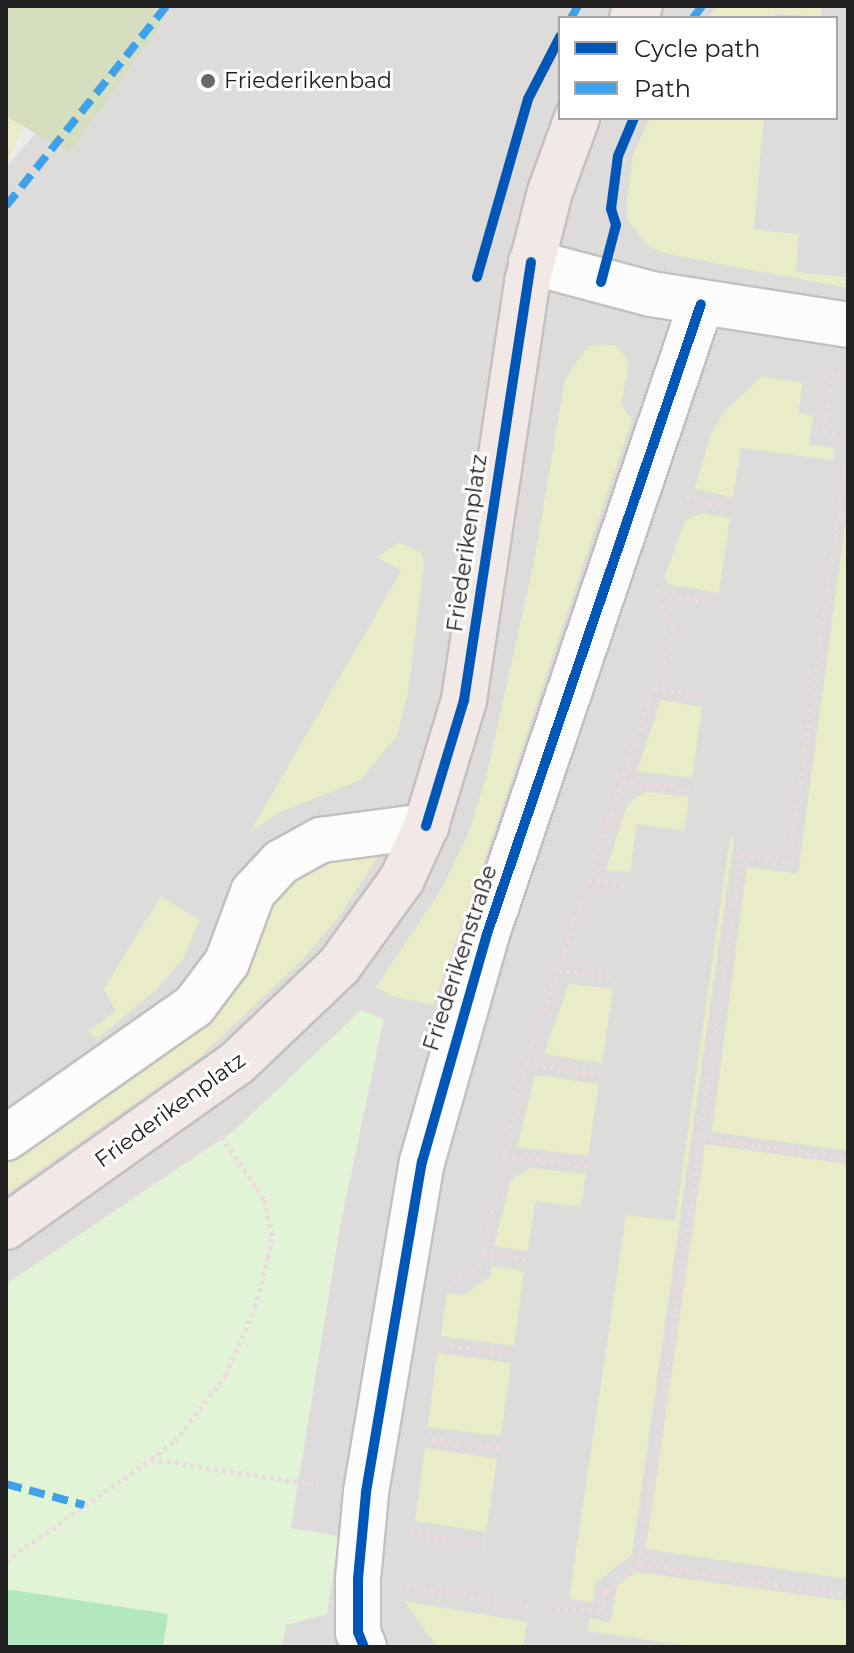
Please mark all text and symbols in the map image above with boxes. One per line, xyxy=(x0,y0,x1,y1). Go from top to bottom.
legend xyxy=(558,16,838,120)
text: Cycle path xyxy=(634,34,761,63)
place label: Friederikenbad xyxy=(224,68,392,94)
marker: Friederikenbad xyxy=(199,72,217,90)
text: Path xyxy=(634,74,691,103)
street label: Friederikenplatz xyxy=(441,452,493,634)
street label: Friederikenstraße xyxy=(418,862,502,1054)
street label: Friederikenplatz xyxy=(90,1047,250,1173)

